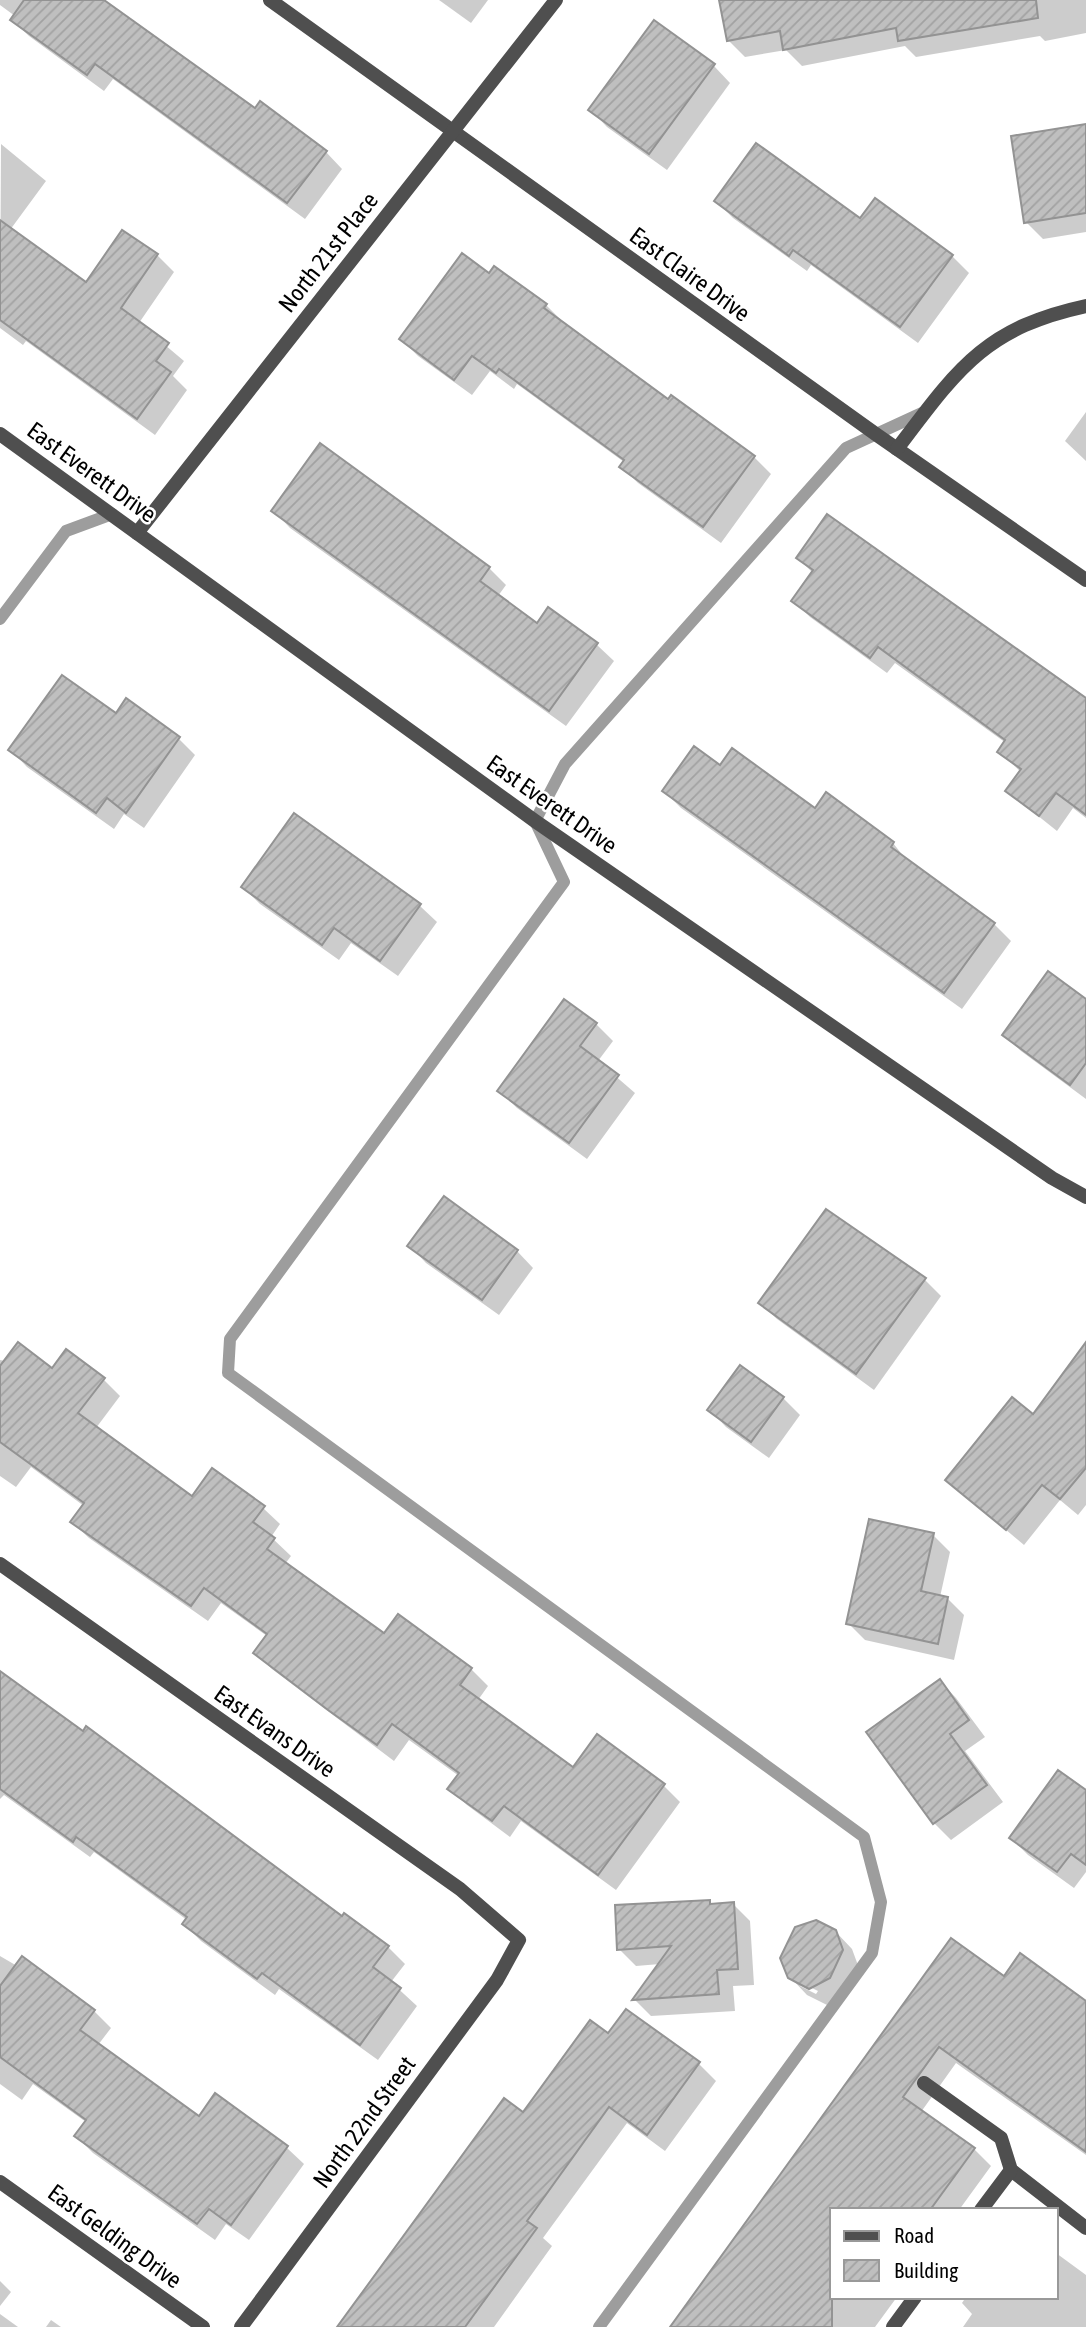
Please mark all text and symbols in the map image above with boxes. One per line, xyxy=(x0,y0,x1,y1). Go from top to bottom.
street label: North 21st Place xyxy=(273,187,383,317)
street label: East Claire Drive xyxy=(625,221,755,327)
street label: East Everett Drive xyxy=(22,416,162,528)
street label: East Everett Drive xyxy=(482,749,622,859)
street label: East Evans Drive xyxy=(209,1679,341,1783)
street label: North 22nd Street xyxy=(307,2051,421,2193)
street label: East Gelding Drive xyxy=(43,2178,187,2294)
legend xyxy=(830,2208,1058,2299)
text: Road xyxy=(894,2223,934,2247)
text: Building xyxy=(894,2258,958,2282)

